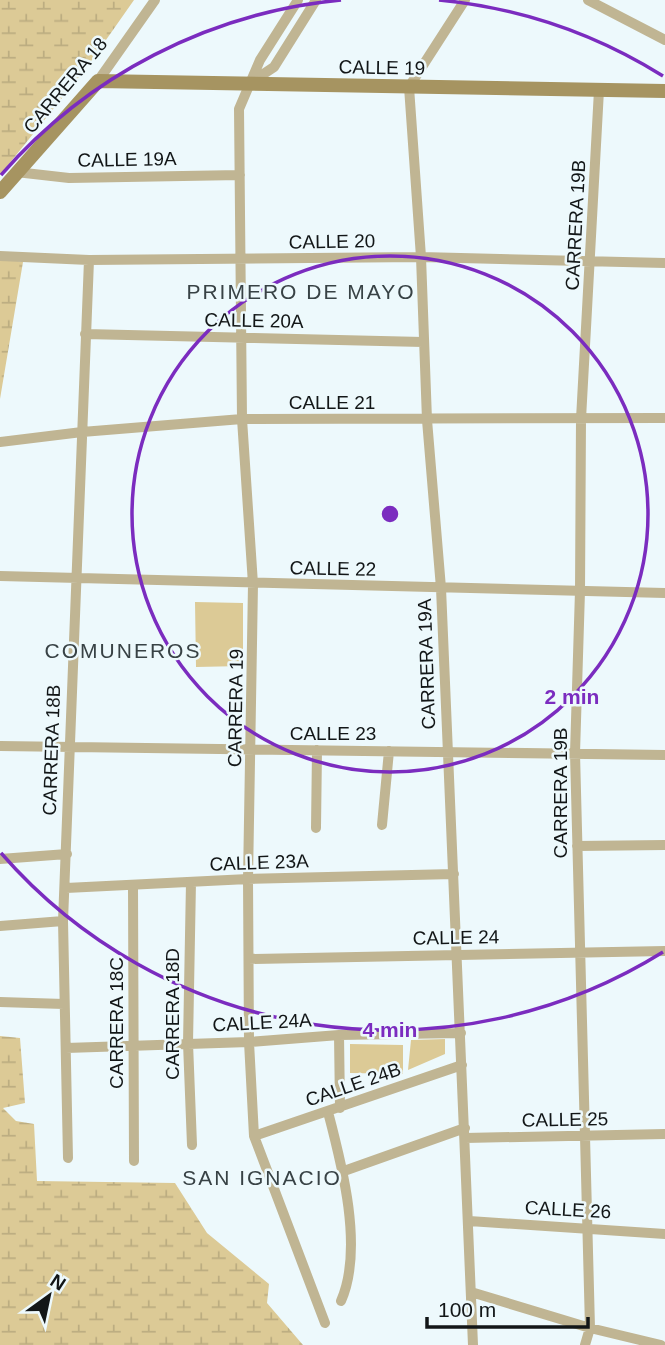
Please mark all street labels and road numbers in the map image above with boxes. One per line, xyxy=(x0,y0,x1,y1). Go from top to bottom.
street label: CARRERA 18 xyxy=(19,33,111,137)
street label: CALLE 19 xyxy=(339,56,425,79)
street label: CALLE 19A xyxy=(77,148,177,171)
street label: CARRERA 19B xyxy=(562,159,589,291)
street label: CALLE 20 xyxy=(289,230,375,253)
street label: CALLE 20A xyxy=(204,309,304,332)
street label: CALLE 21 xyxy=(289,392,375,413)
street label: CALLE 22 xyxy=(290,557,376,580)
street label: CARRERA 19A xyxy=(414,598,439,730)
street label: CARRERA 19 xyxy=(224,649,247,767)
street label: CARRERA 18B xyxy=(39,684,64,816)
street label: CALLE 23 xyxy=(290,723,376,744)
street label: CARRERA 19B xyxy=(550,728,571,858)
street label: CALLE 23A xyxy=(209,850,309,875)
street label: CALLE 24 xyxy=(413,926,500,949)
street label: CARRERA 18D xyxy=(162,948,183,1080)
street label: CARRERA 18C xyxy=(106,957,127,1089)
street label: CALLE 24A xyxy=(212,1009,312,1036)
street label: CALLE 24B xyxy=(303,1058,404,1111)
street label: CALLE 25 xyxy=(522,1108,608,1131)
street label: CALLE 26 xyxy=(524,1197,612,1222)

